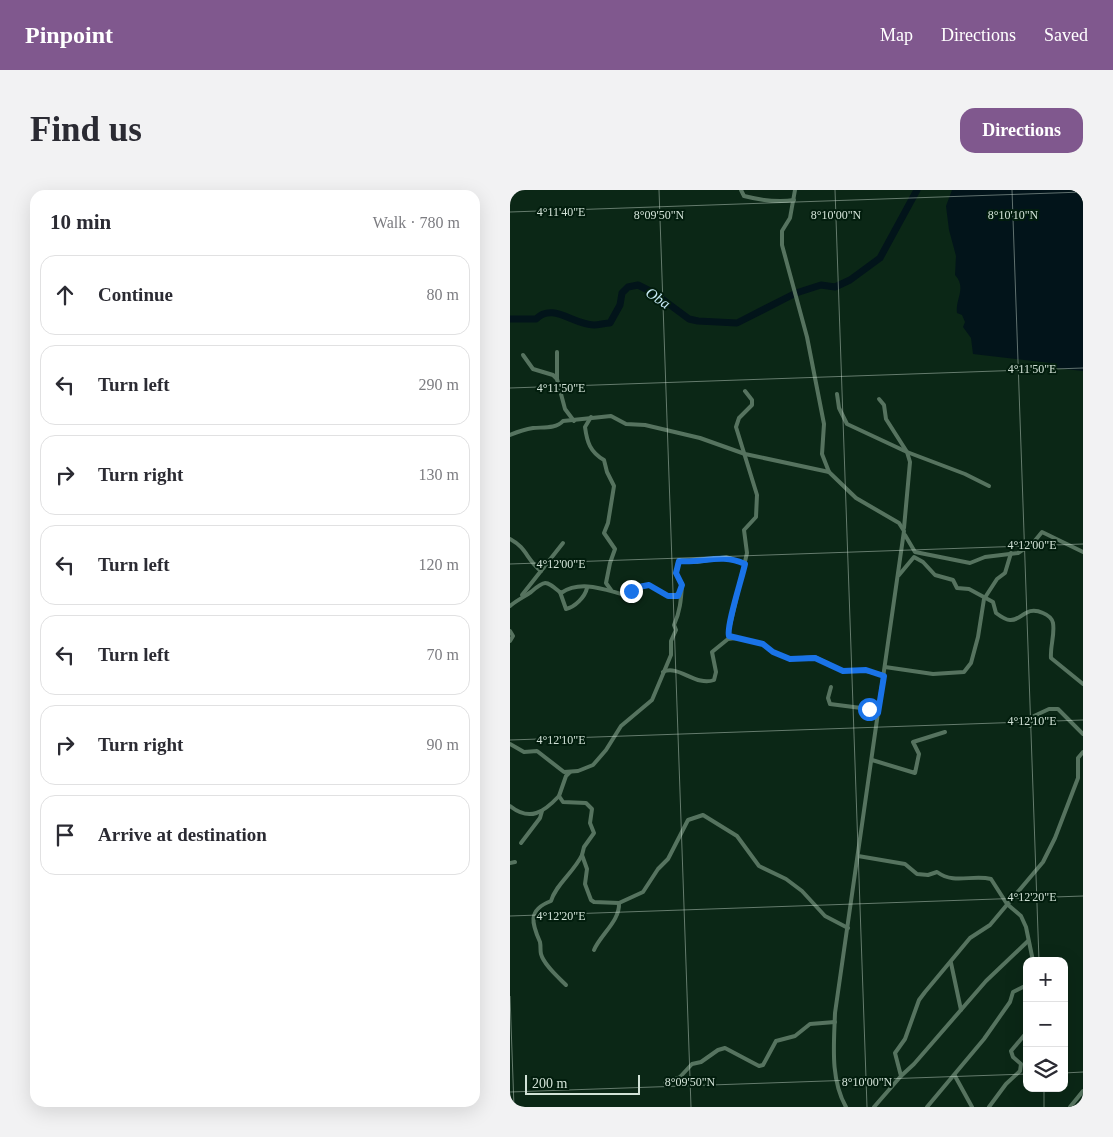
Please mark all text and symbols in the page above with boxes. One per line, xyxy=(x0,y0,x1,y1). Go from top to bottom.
text: Pinpoint xyxy=(25,22,113,48)
text: Map xyxy=(880,25,913,45)
text: Directions xyxy=(941,25,1016,45)
text: Saved xyxy=(1044,25,1088,45)
button: Directions xyxy=(960,108,1083,153)
text: Find us xyxy=(30,110,142,149)
text: 4°11'40"E xyxy=(537,205,585,219)
text: 8°09'50"N xyxy=(634,208,685,222)
text: 8°10'00"N xyxy=(811,208,862,222)
text: 8°10'10"N xyxy=(988,208,1039,222)
text: 10 min xyxy=(50,210,111,234)
text: Walk · 780 m xyxy=(373,214,460,231)
icon: ahead xyxy=(51,281,79,309)
text: Continue xyxy=(98,284,173,305)
water label: Oba xyxy=(643,284,673,312)
text: 80 m xyxy=(427,286,459,303)
text: 4°11'50"E xyxy=(1008,362,1056,376)
icon: left xyxy=(51,371,79,399)
text: Turn left xyxy=(98,374,170,395)
text: 290 m xyxy=(419,376,459,393)
text: 4°11'50"E xyxy=(537,381,585,395)
icon: right xyxy=(51,461,79,489)
text: Turn right xyxy=(98,464,183,485)
text: 130 m xyxy=(419,466,459,483)
text: 4°12'00"E xyxy=(1007,538,1057,552)
icon: left xyxy=(51,551,79,579)
text: Turn left xyxy=(98,554,170,575)
text: 120 m xyxy=(419,556,459,573)
text: 4°12'00"E xyxy=(536,557,586,571)
route end xyxy=(620,580,643,603)
icon: left xyxy=(51,641,79,669)
text: Turn left xyxy=(98,644,170,665)
text: 70 m xyxy=(427,646,459,663)
route start xyxy=(858,698,881,721)
text: 4°12'10"E xyxy=(1007,714,1057,728)
icon: right xyxy=(51,731,79,759)
text: 4°12'10"E xyxy=(536,733,586,747)
text: Turn right xyxy=(98,734,183,755)
text: 90 m xyxy=(427,736,459,753)
icon: arrive xyxy=(51,821,79,849)
text: Arrive at destination xyxy=(98,824,267,845)
text: 4°12'20"E xyxy=(1007,890,1057,904)
text: 4°12'20"E xyxy=(536,909,586,923)
map controls xyxy=(1023,957,1068,1092)
button: + xyxy=(1023,957,1068,1002)
button: − xyxy=(1023,1002,1068,1047)
button: layers xyxy=(1023,1047,1068,1092)
scale bar xyxy=(525,1072,640,1095)
text: 8°09'50"N xyxy=(665,1075,716,1089)
text: 8°10'00"N xyxy=(842,1075,893,1089)
text: 200 m xyxy=(532,1076,567,1091)

